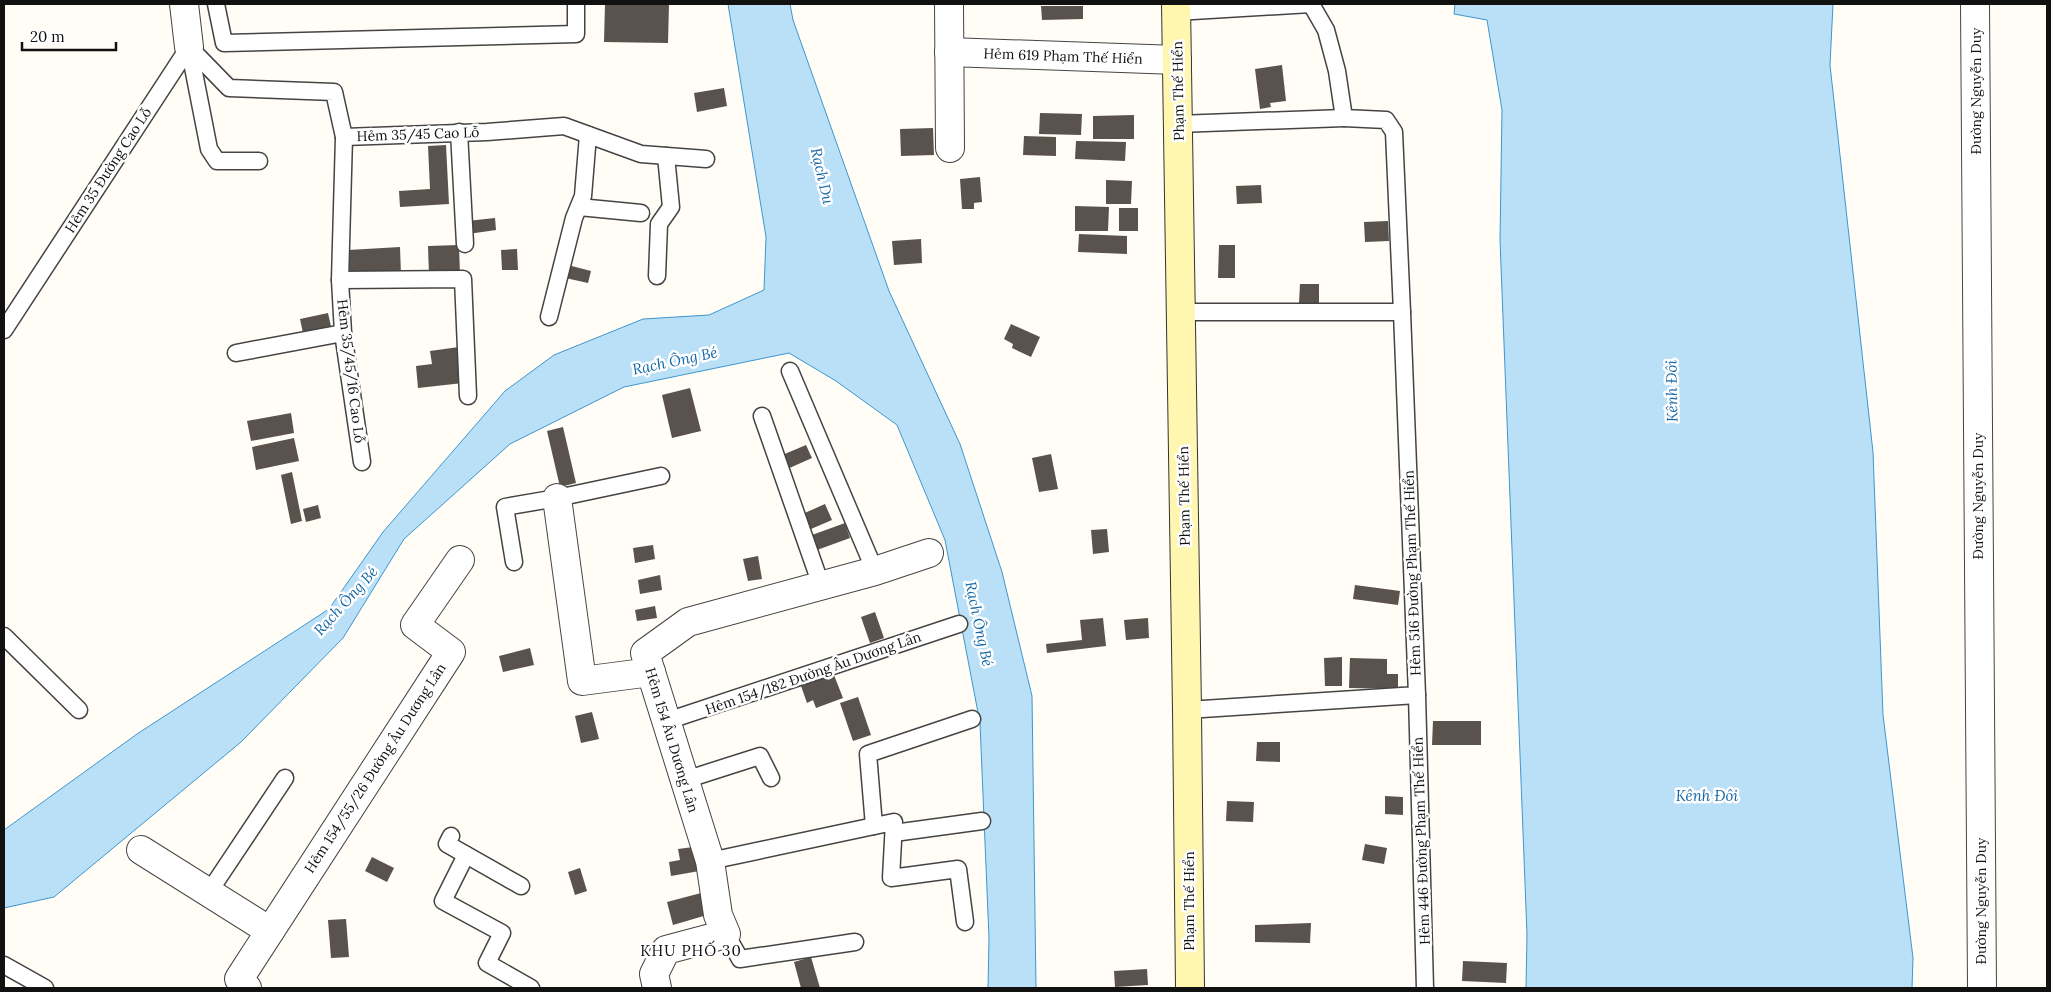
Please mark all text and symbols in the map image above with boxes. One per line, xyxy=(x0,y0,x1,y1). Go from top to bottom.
scale bar xyxy=(22,20,116,52)
text: 20 m xyxy=(30,27,65,46)
street label: Đường Nguyễn Duy xyxy=(1967,27,1985,154)
street label: Phạm Thế Hiển xyxy=(1168,41,1188,141)
street label: Hẻm 619 Phạm Thế Hiển xyxy=(983,44,1143,68)
street label: Hẻm 35 Đường Cao Lỗ xyxy=(61,104,155,236)
street label: Hẻm 35/45 Cao Lỗ xyxy=(356,123,480,145)
water label: Rạch Du xyxy=(807,146,838,206)
street label: Hẻm 35/45/16 Cao Lỗ xyxy=(333,298,369,444)
water label: Rạch Ông Bé xyxy=(631,342,719,379)
water label: Kênh Đôi xyxy=(1661,360,1682,422)
street label: Đường Nguyễn Duy xyxy=(1969,432,1987,559)
street label: Phạm Thế Hiển xyxy=(1174,446,1194,546)
street label: Hẻm 516 Đường Phạm Thế Hiển xyxy=(1399,469,1425,676)
water label: Rạch Ông Bé xyxy=(310,562,382,639)
water label: Rạch Ông Bé xyxy=(961,580,998,668)
street label: Hẻm 154/182 Đường Âu Dương Lân xyxy=(703,627,924,718)
street label: Hẻm 154/55/26 Đường Âu Dương Lân xyxy=(300,659,450,876)
street label: Hẻm 154 Âu Dương Lân xyxy=(641,665,703,815)
street label: Hẻm 446 Đường Phạm Thế Hiển xyxy=(1408,736,1434,945)
water label: Kênh Đôi xyxy=(1676,786,1738,805)
street label: Đường Nguyễn Duy xyxy=(1972,837,1990,964)
street label: Phạm Thế Hiển xyxy=(1180,851,1198,951)
district label: KHU PHỐ 30 xyxy=(640,940,742,960)

